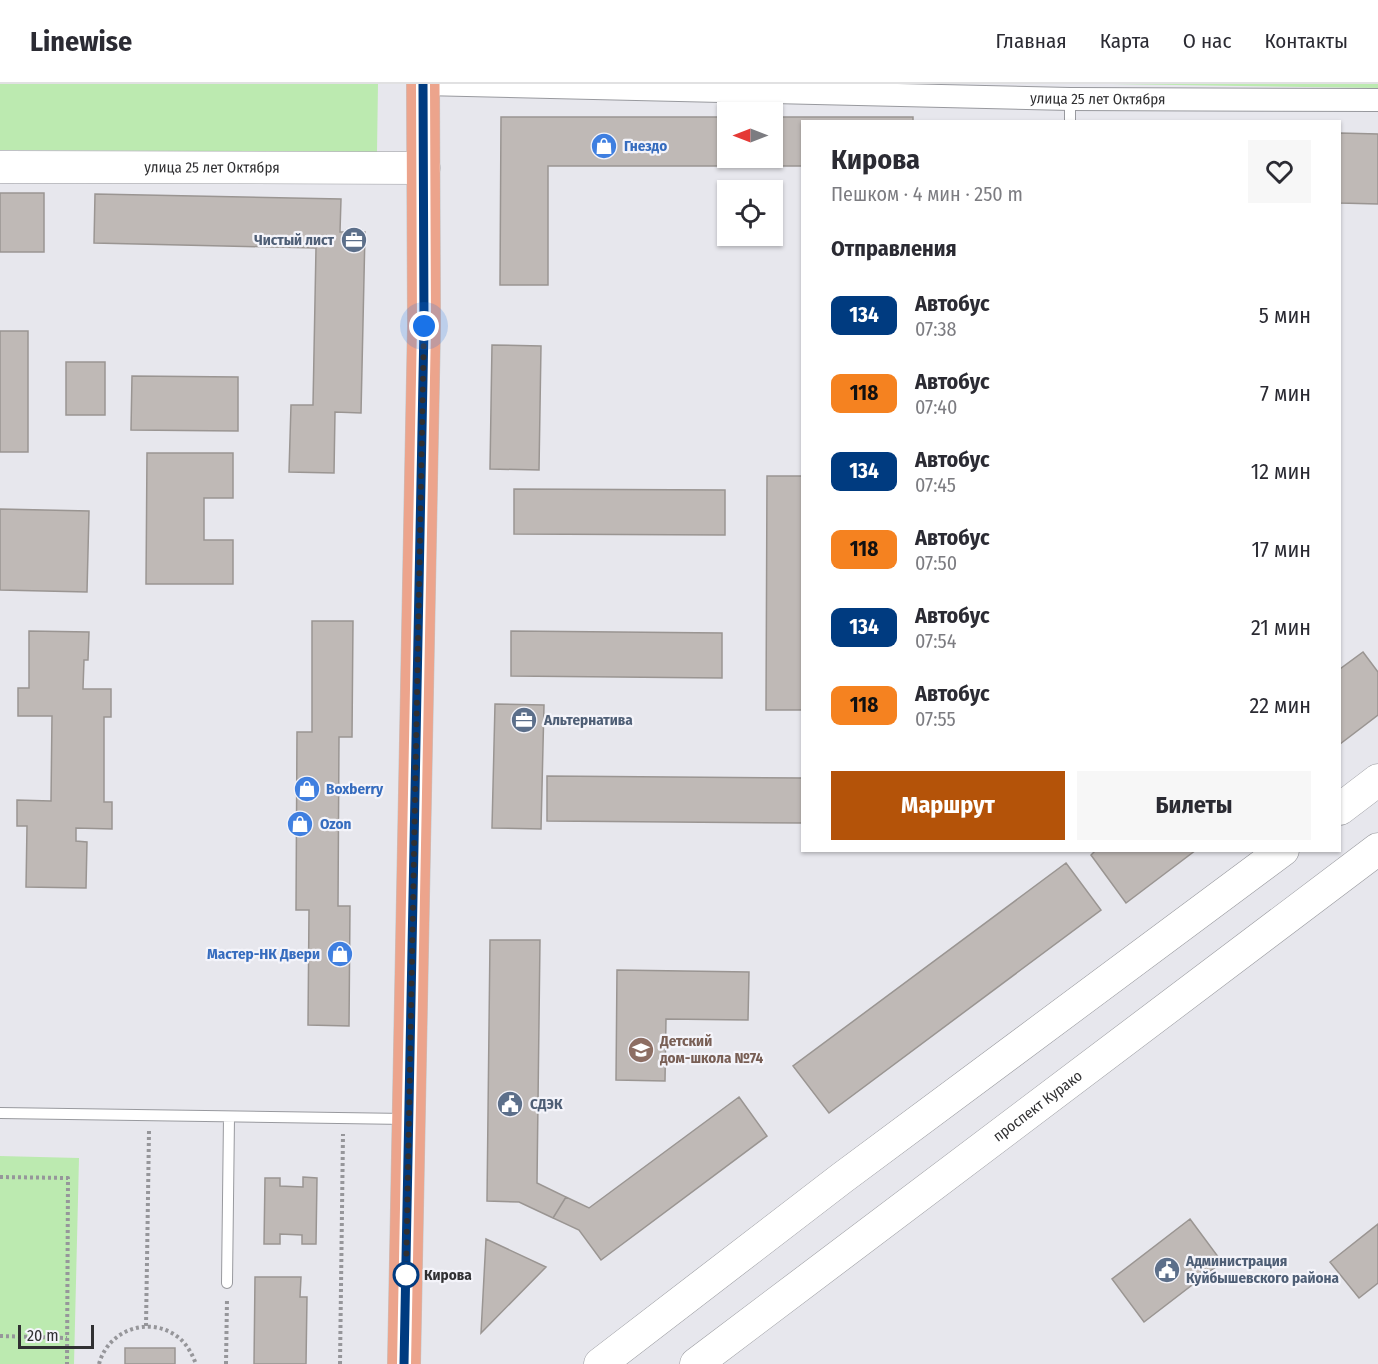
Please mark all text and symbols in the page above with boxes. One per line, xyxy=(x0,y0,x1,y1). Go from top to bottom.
text: Linewise xyxy=(30,25,132,58)
text: Главная xyxy=(996,28,1067,54)
text: Карта xyxy=(1100,28,1150,54)
text: О нас xyxy=(1183,28,1231,54)
text: Контакты xyxy=(1264,28,1348,54)
street label: улица 25 лет Октября xyxy=(1030,89,1166,108)
north arrow xyxy=(717,102,783,168)
map controls xyxy=(717,102,783,246)
shop icon: Гнездо xyxy=(589,131,619,161)
place label: Гнездо xyxy=(624,137,667,155)
button: heart xyxy=(1248,140,1311,203)
text: Кирова xyxy=(831,143,920,176)
street label: улица 25 лет Октября xyxy=(144,158,280,177)
button: locate xyxy=(717,180,783,246)
text: Пешком · 4 мин · 250 m xyxy=(831,182,1023,206)
office icon: Чистый лист xyxy=(339,225,369,255)
place label: Чистый лист xyxy=(254,231,335,249)
text: Отправления xyxy=(831,235,957,262)
text: Автобус xyxy=(915,290,990,317)
text: 134 xyxy=(849,302,879,328)
text: 5 мин xyxy=(1259,302,1311,329)
your location xyxy=(409,311,439,341)
text: 07:38 xyxy=(915,317,957,341)
text: Автобус xyxy=(915,368,990,395)
text: 118 xyxy=(850,380,878,406)
text: 7 мин xyxy=(1260,380,1311,407)
text: 07:40 xyxy=(915,395,957,419)
text: Автобус xyxy=(915,446,990,473)
text: 134 xyxy=(849,458,879,484)
text: 12 мин xyxy=(1251,458,1311,485)
text: 07:45 xyxy=(915,473,956,497)
text: Автобус xyxy=(915,524,990,551)
text: 118 xyxy=(850,536,878,562)
text: 17 мин xyxy=(1251,536,1311,563)
text: 07:50 xyxy=(915,551,957,575)
text: Автобус xyxy=(915,602,990,629)
text: 134 xyxy=(849,614,879,640)
text: 21 мин xyxy=(1251,614,1311,641)
text: 07:54 xyxy=(915,629,956,653)
text: Автобус xyxy=(915,680,990,707)
text: 118 xyxy=(850,692,878,718)
text: 22 мин xyxy=(1250,692,1311,719)
office icon: Альтернатива xyxy=(509,705,539,735)
text: 07:55 xyxy=(915,707,956,731)
place label: Альтернатива xyxy=(543,711,633,729)
button: Маршрут xyxy=(831,771,1065,840)
button: Билеты xyxy=(1077,771,1311,840)
shop icon: Boxberry xyxy=(292,774,322,804)
place label: Boxberry xyxy=(326,780,384,798)
shop icon: Ozon xyxy=(285,809,315,839)
place label: Ozon xyxy=(320,815,351,833)
shop icon: Мастер-НК Двери xyxy=(325,939,355,969)
place label: Мастер-НК Двери xyxy=(207,945,320,963)
place label: Детский дом-школа №74 xyxy=(659,1032,764,1067)
school or university icon: Детский дом-школа №74 xyxy=(626,1035,656,1065)
street label: проспект Курако xyxy=(989,1067,1086,1145)
public building icon: СДЭК xyxy=(495,1089,525,1119)
place label: СДЭК xyxy=(530,1095,563,1113)
place label: Администрация Куйбышевского района xyxy=(1185,1252,1339,1287)
public building icon: Администрация Куйбышевского района xyxy=(1152,1255,1182,1285)
marker: Кирова xyxy=(393,1262,419,1288)
place label: Кирова xyxy=(424,1266,472,1284)
scale bar xyxy=(18,1322,94,1350)
text: 20 m xyxy=(27,1326,58,1345)

